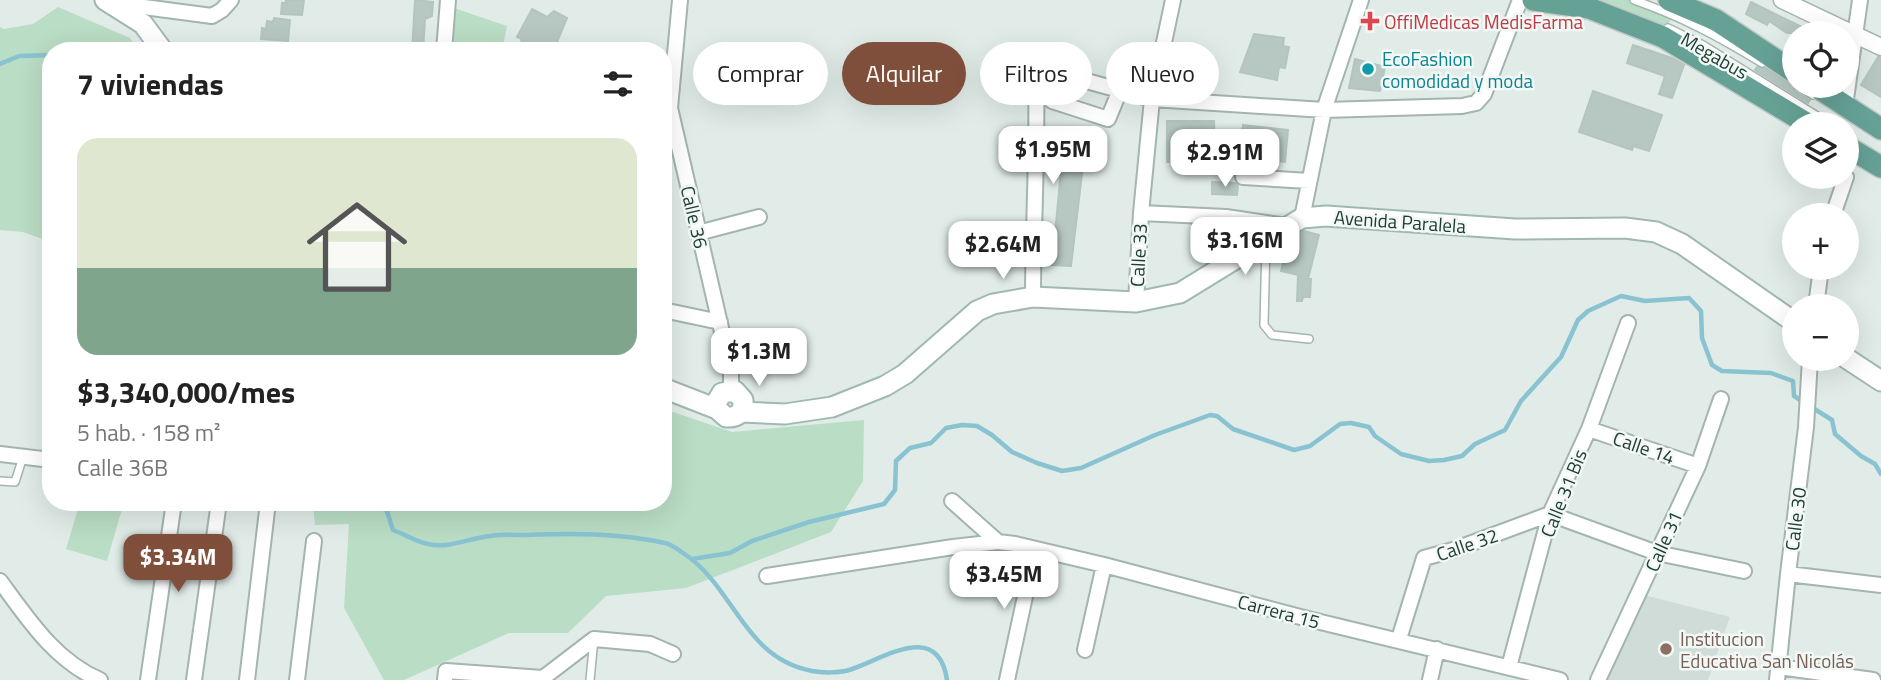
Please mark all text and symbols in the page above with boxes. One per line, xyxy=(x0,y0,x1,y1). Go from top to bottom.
place label: OffiMedicas MedisFarma xyxy=(1384,7,1584,36)
marker: OffiMedicas MedisFarma xyxy=(1362,13,1378,29)
map controls xyxy=(1782,21,1859,371)
button: locate xyxy=(1782,21,1859,98)
street label: Megabus xyxy=(1676,24,1754,86)
chip: Comprar xyxy=(693,42,828,105)
chip: Alquilar xyxy=(842,42,966,105)
chip: Filtros xyxy=(980,42,1092,105)
chip: Nuevo xyxy=(1106,42,1219,105)
place label: EcoFashion comodidad y moda xyxy=(1382,44,1533,95)
text: 7 viviendas xyxy=(77,61,224,107)
marker: EcoFashion comodidad y moda xyxy=(1360,61,1376,77)
icon: filters xyxy=(599,65,637,103)
button: layers xyxy=(1782,112,1859,189)
pin: $1.95M xyxy=(996,127,1110,186)
pin: $2.91M xyxy=(1168,130,1282,189)
text: $1.95M xyxy=(1014,131,1092,166)
text: $2.91M xyxy=(1186,134,1264,169)
street label: Calle 36 xyxy=(674,183,716,251)
icon: home xyxy=(294,184,420,310)
street label: Avenida Paralela xyxy=(1333,202,1467,240)
button: + xyxy=(1782,203,1859,280)
pin: $3.16M xyxy=(1188,218,1302,277)
pin: $2.64M xyxy=(946,222,1060,281)
street label: Calle 33 xyxy=(1122,222,1154,288)
text: $3.16M xyxy=(1206,222,1284,257)
text: $2.64M xyxy=(964,226,1042,261)
button: − xyxy=(1782,294,1859,371)
pin: $1.3M xyxy=(710,328,808,388)
text: $1.3M xyxy=(727,333,791,368)
text: $3,340,000/mes xyxy=(77,369,295,415)
text: 5 hab. · 158 m² xyxy=(77,415,220,450)
street label: Calle 14 xyxy=(1609,423,1679,471)
street label: Calle 31 Bis xyxy=(1532,445,1594,541)
text: Calle 36B xyxy=(77,450,168,485)
street label: Calle 30 xyxy=(1777,486,1813,552)
street label: Calle 31 xyxy=(1637,506,1689,576)
street label: Calle 32 xyxy=(1432,520,1502,568)
pin: $3.34M xyxy=(121,534,235,594)
text: $3.34M xyxy=(139,539,217,574)
pin: $3.45M xyxy=(947,552,1061,611)
text: $3.45M xyxy=(965,556,1043,591)
street label: Carrera 15 xyxy=(1235,586,1323,636)
place label: Institucion Educativa San Nicolás xyxy=(1680,624,1854,675)
marker: Institucion Educativa San Nicolás xyxy=(1658,641,1674,657)

